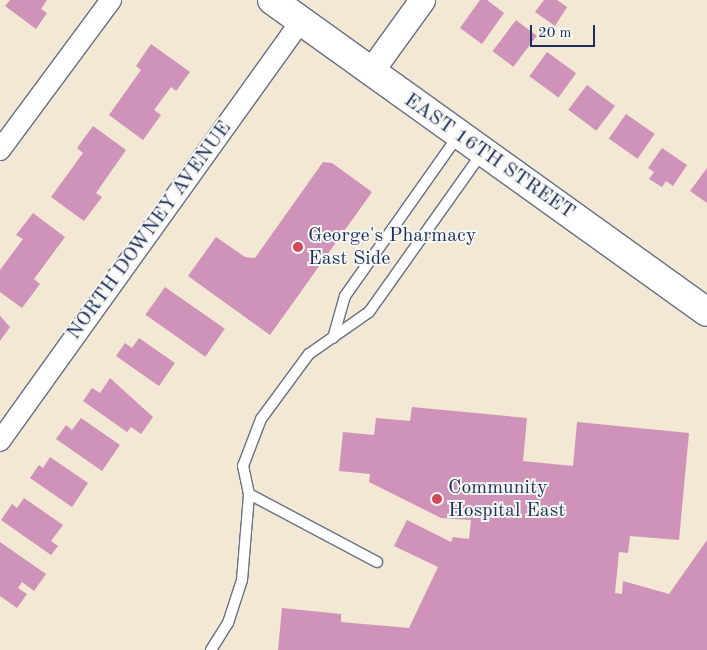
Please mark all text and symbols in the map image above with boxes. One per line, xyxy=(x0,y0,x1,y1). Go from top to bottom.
scale bar xyxy=(532,15,597,47)
text: 20 m xyxy=(538,26,572,41)
street label: EAST 16TH STREET xyxy=(399,89,579,225)
street label: NORTH DOWNEY AVENUE xyxy=(63,117,237,345)
place label: George's Pharmacy East Side xyxy=(308,224,476,271)
marker: George's Pharmacy East Side xyxy=(292,241,304,253)
place label: Community Hospital East xyxy=(448,476,565,523)
marker: Community Hospital East xyxy=(430,492,444,506)

